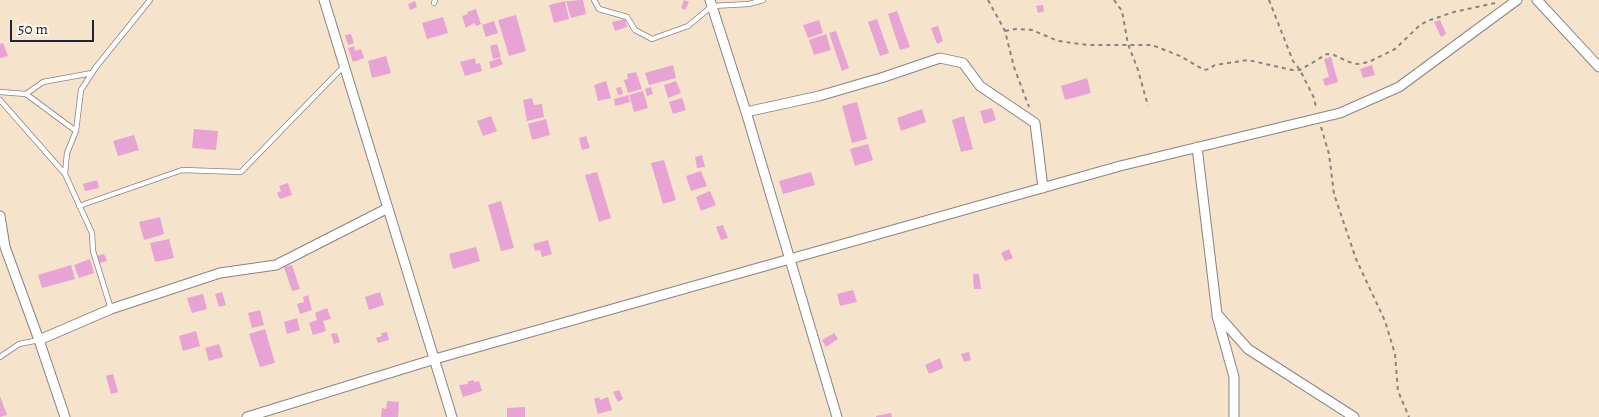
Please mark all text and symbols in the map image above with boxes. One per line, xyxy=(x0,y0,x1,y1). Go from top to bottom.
scale bar xyxy=(12,10,96,42)
text: 50 m xyxy=(18,19,48,39)

